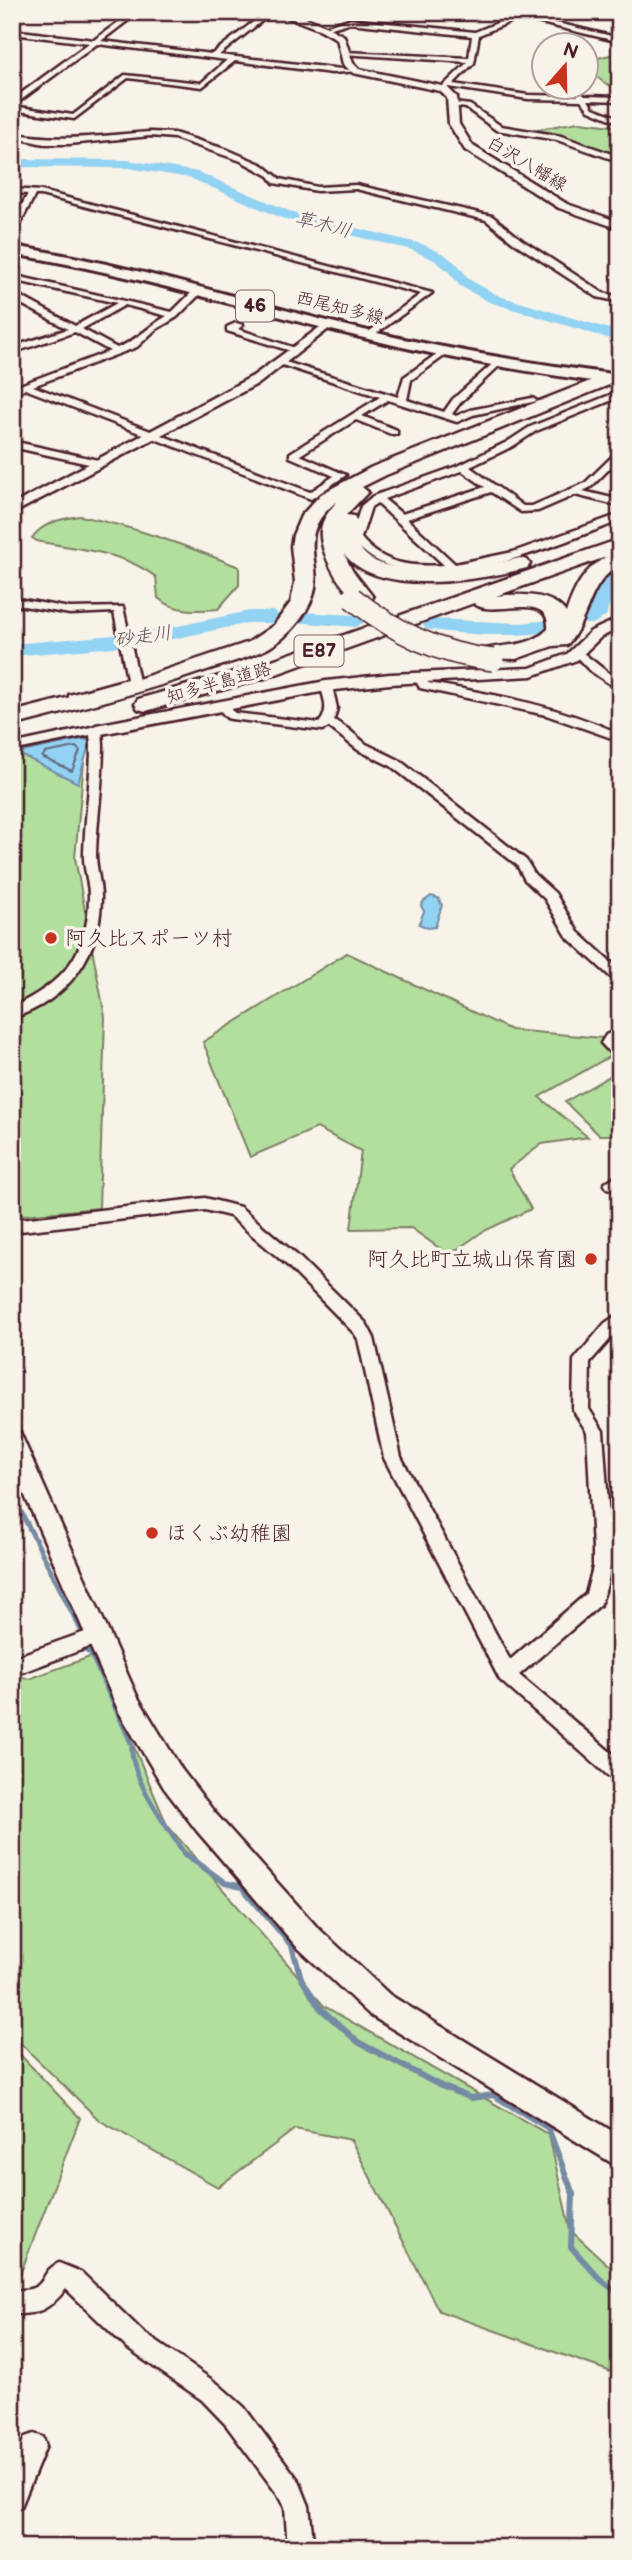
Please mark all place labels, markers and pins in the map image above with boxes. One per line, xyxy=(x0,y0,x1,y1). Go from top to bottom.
place label: 阿久比スポーツ村 xyxy=(65,926,233,951)
marker: 阿久比スポーツ村 xyxy=(43,930,59,946)
place label: 阿久比町立城山保育園 xyxy=(367,1247,577,1272)
marker: 阿久比町立城山保育園 xyxy=(583,1251,599,1267)
place label: ほくぶ幼稚園 xyxy=(166,1521,292,1546)
marker: ほくぶ幼稚園 xyxy=(144,1525,160,1541)

